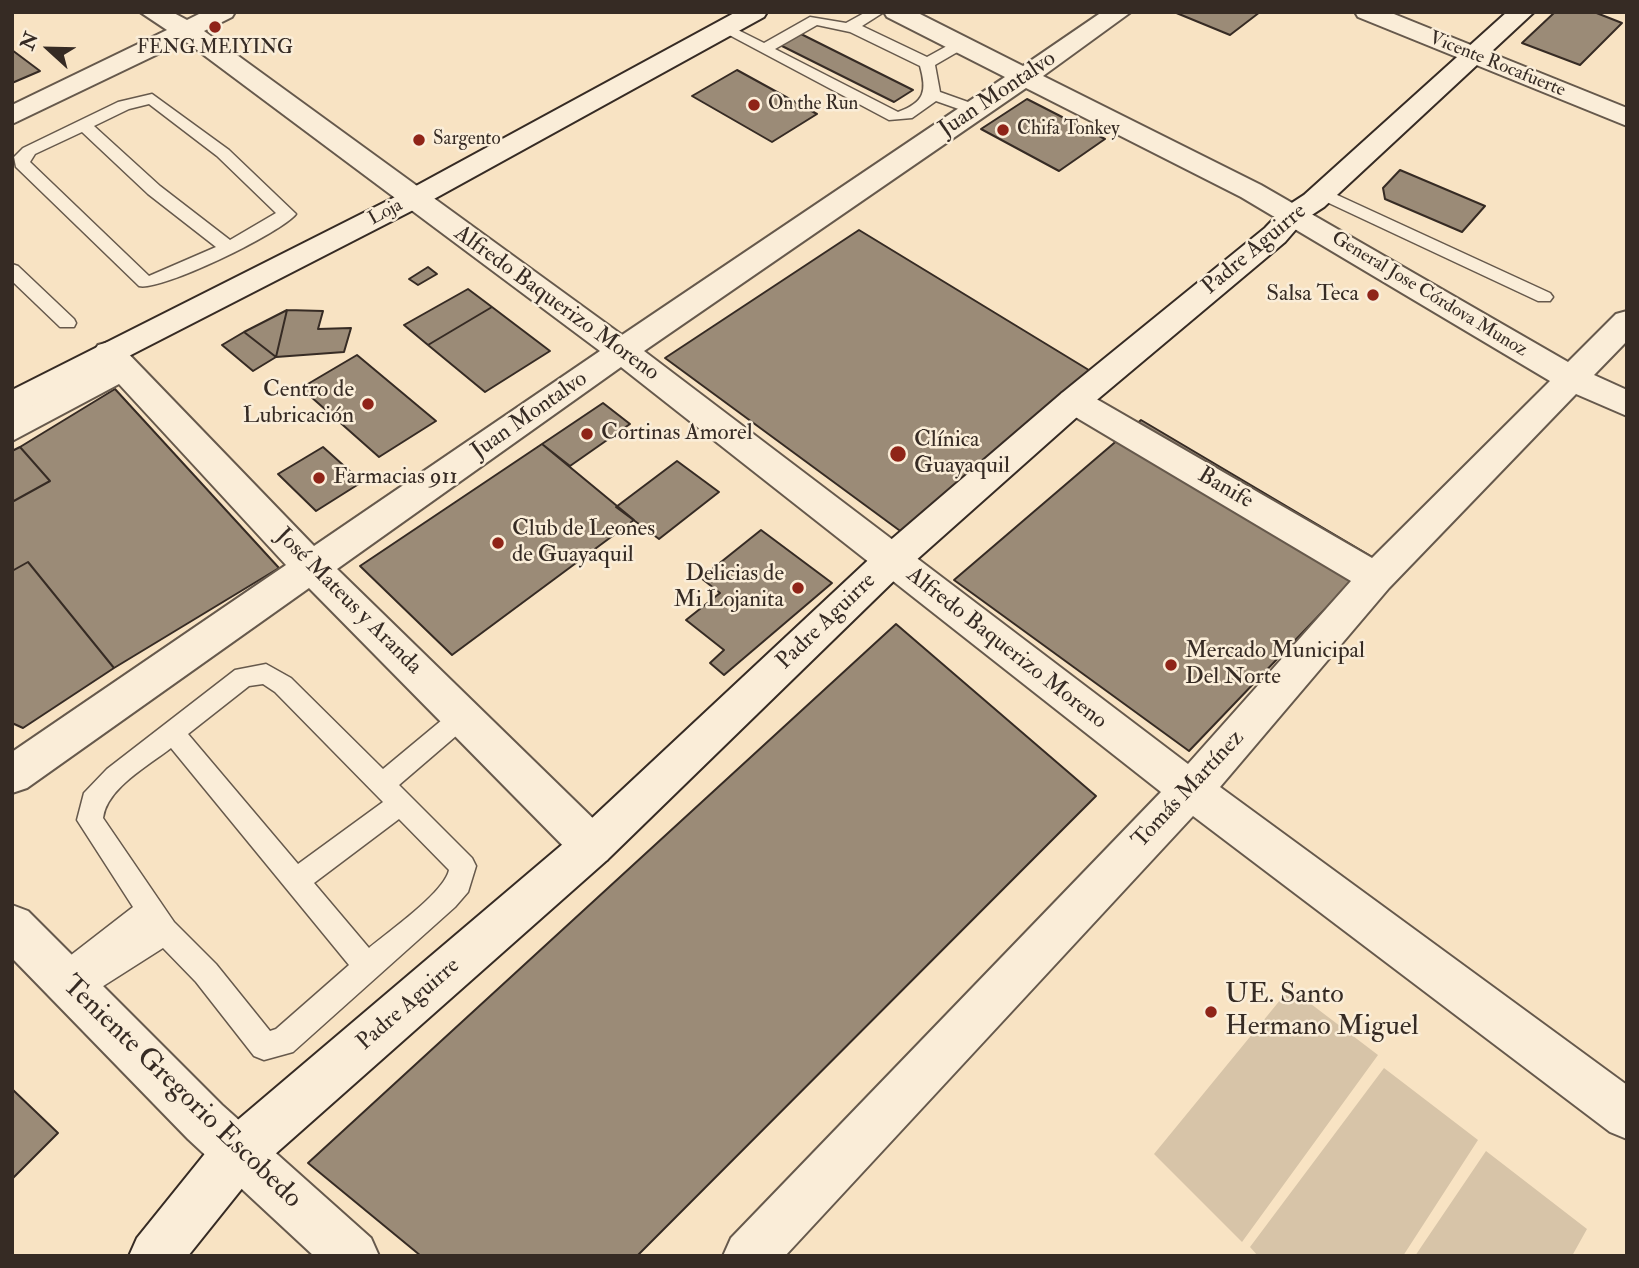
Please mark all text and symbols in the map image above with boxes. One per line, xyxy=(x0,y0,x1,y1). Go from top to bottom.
north arrow xyxy=(14,14,84,84)
marker: FENG MEIYING xyxy=(207,19,223,35)
street label: Vicente Rocafuerte xyxy=(1426,27,1568,103)
text: N xyxy=(15,29,44,54)
place label: FENG MEIYING xyxy=(137,38,293,60)
street label: Juan Montalvo xyxy=(934,46,1062,144)
place label: On the Run xyxy=(768,94,858,116)
marker: On the Run xyxy=(746,97,762,113)
place label: Chifa Tonkey xyxy=(1017,119,1120,141)
marker: Chifa Tonkey xyxy=(995,122,1011,138)
place label: Sargento xyxy=(433,129,501,151)
marker: Sargento xyxy=(411,132,427,148)
street label: Loja xyxy=(365,195,407,231)
street label: Padre Aguirre xyxy=(1197,198,1313,302)
street label: Alfredo Baquerizo Moreno xyxy=(448,220,664,388)
street label: General Jose Córdova Munoz xyxy=(1327,227,1531,363)
place label: Salsa Teca xyxy=(1266,281,1359,309)
marker: Salsa Teca xyxy=(1365,287,1381,303)
street label: Juan Montalvo xyxy=(467,366,593,466)
place label: Centro de Lubricación xyxy=(243,377,354,431)
marker: Centro de Lubricación xyxy=(360,396,376,412)
place label: Cortinas Amorel xyxy=(601,420,753,448)
marker: Cortinas Amorel xyxy=(579,426,595,442)
place label: Clínica Guayaquil xyxy=(914,427,1010,481)
marker: Clínica Guayaquil xyxy=(888,444,908,464)
street label: Banife xyxy=(1192,462,1258,516)
place label: Farmacias 911 xyxy=(333,464,458,492)
marker: Farmacias 911 xyxy=(311,470,327,486)
place label: Club de Leones de Guayaquil xyxy=(512,516,655,570)
street label: José Mateus y Aranda xyxy=(269,523,427,681)
marker: Club de Leones de Guayaquil xyxy=(490,535,506,551)
place label: Delicias de Mi Lojanita xyxy=(673,561,784,615)
street label: Alfredo Baquerizo Moreno xyxy=(900,562,1112,736)
street label: Padre Aguirre xyxy=(772,568,882,676)
marker: Delicias de Mi Lojanita xyxy=(790,580,806,596)
place label: Mercado Municipal Del Norte xyxy=(1185,638,1365,692)
marker: Mercado Municipal Del Norte xyxy=(1163,657,1179,673)
street label: Tomás Martínez xyxy=(1127,725,1251,855)
street label: Padre Aguirre xyxy=(352,953,466,1057)
street label: Teniente Gregorio Escobedo xyxy=(54,970,308,1216)
place label: UE. Santo Hermano Miguel xyxy=(1225,979,1419,1045)
marker: UE. Santo Hermano Miguel xyxy=(1203,1004,1219,1020)

